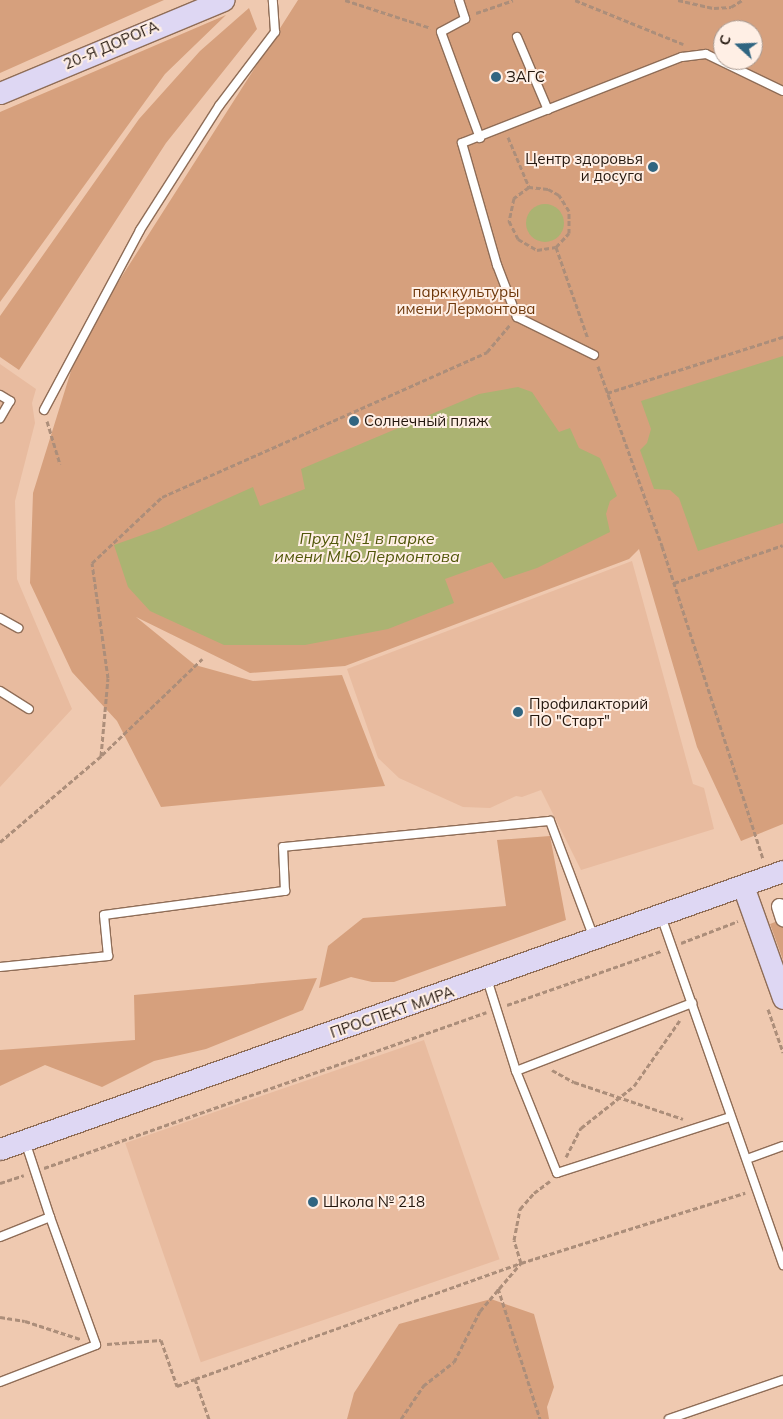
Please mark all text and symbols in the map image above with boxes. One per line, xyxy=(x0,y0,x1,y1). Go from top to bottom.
street label: 20-Я ДОРОГА xyxy=(61,17,161,73)
north arrow xyxy=(713,20,763,70)
text: С xyxy=(715,33,735,48)
place label: ЗАГС xyxy=(506,68,545,86)
marker: ЗАГС xyxy=(490,71,502,83)
place label: Центр здоровья и досуга xyxy=(525,149,643,184)
marker: Центр здоровья и досуга xyxy=(647,161,659,173)
park label: парк культуры имени Лермонтова xyxy=(397,282,535,317)
place label: Солнечный пляж xyxy=(364,412,488,430)
marker: Солнечный пляж xyxy=(348,415,360,427)
water label: Пруд №1 в парке имени М.Ю.Лермонтова xyxy=(274,528,460,566)
place label: Профилакторий ПО "Старт" xyxy=(529,694,648,729)
marker: Профилакторий ПО "Старт" xyxy=(511,705,525,719)
street label: ПРОСПЕКТ МИРА xyxy=(328,982,456,1042)
place label: Школа № 218 xyxy=(323,1193,425,1211)
marker: Школа № 218 xyxy=(307,1196,319,1208)

